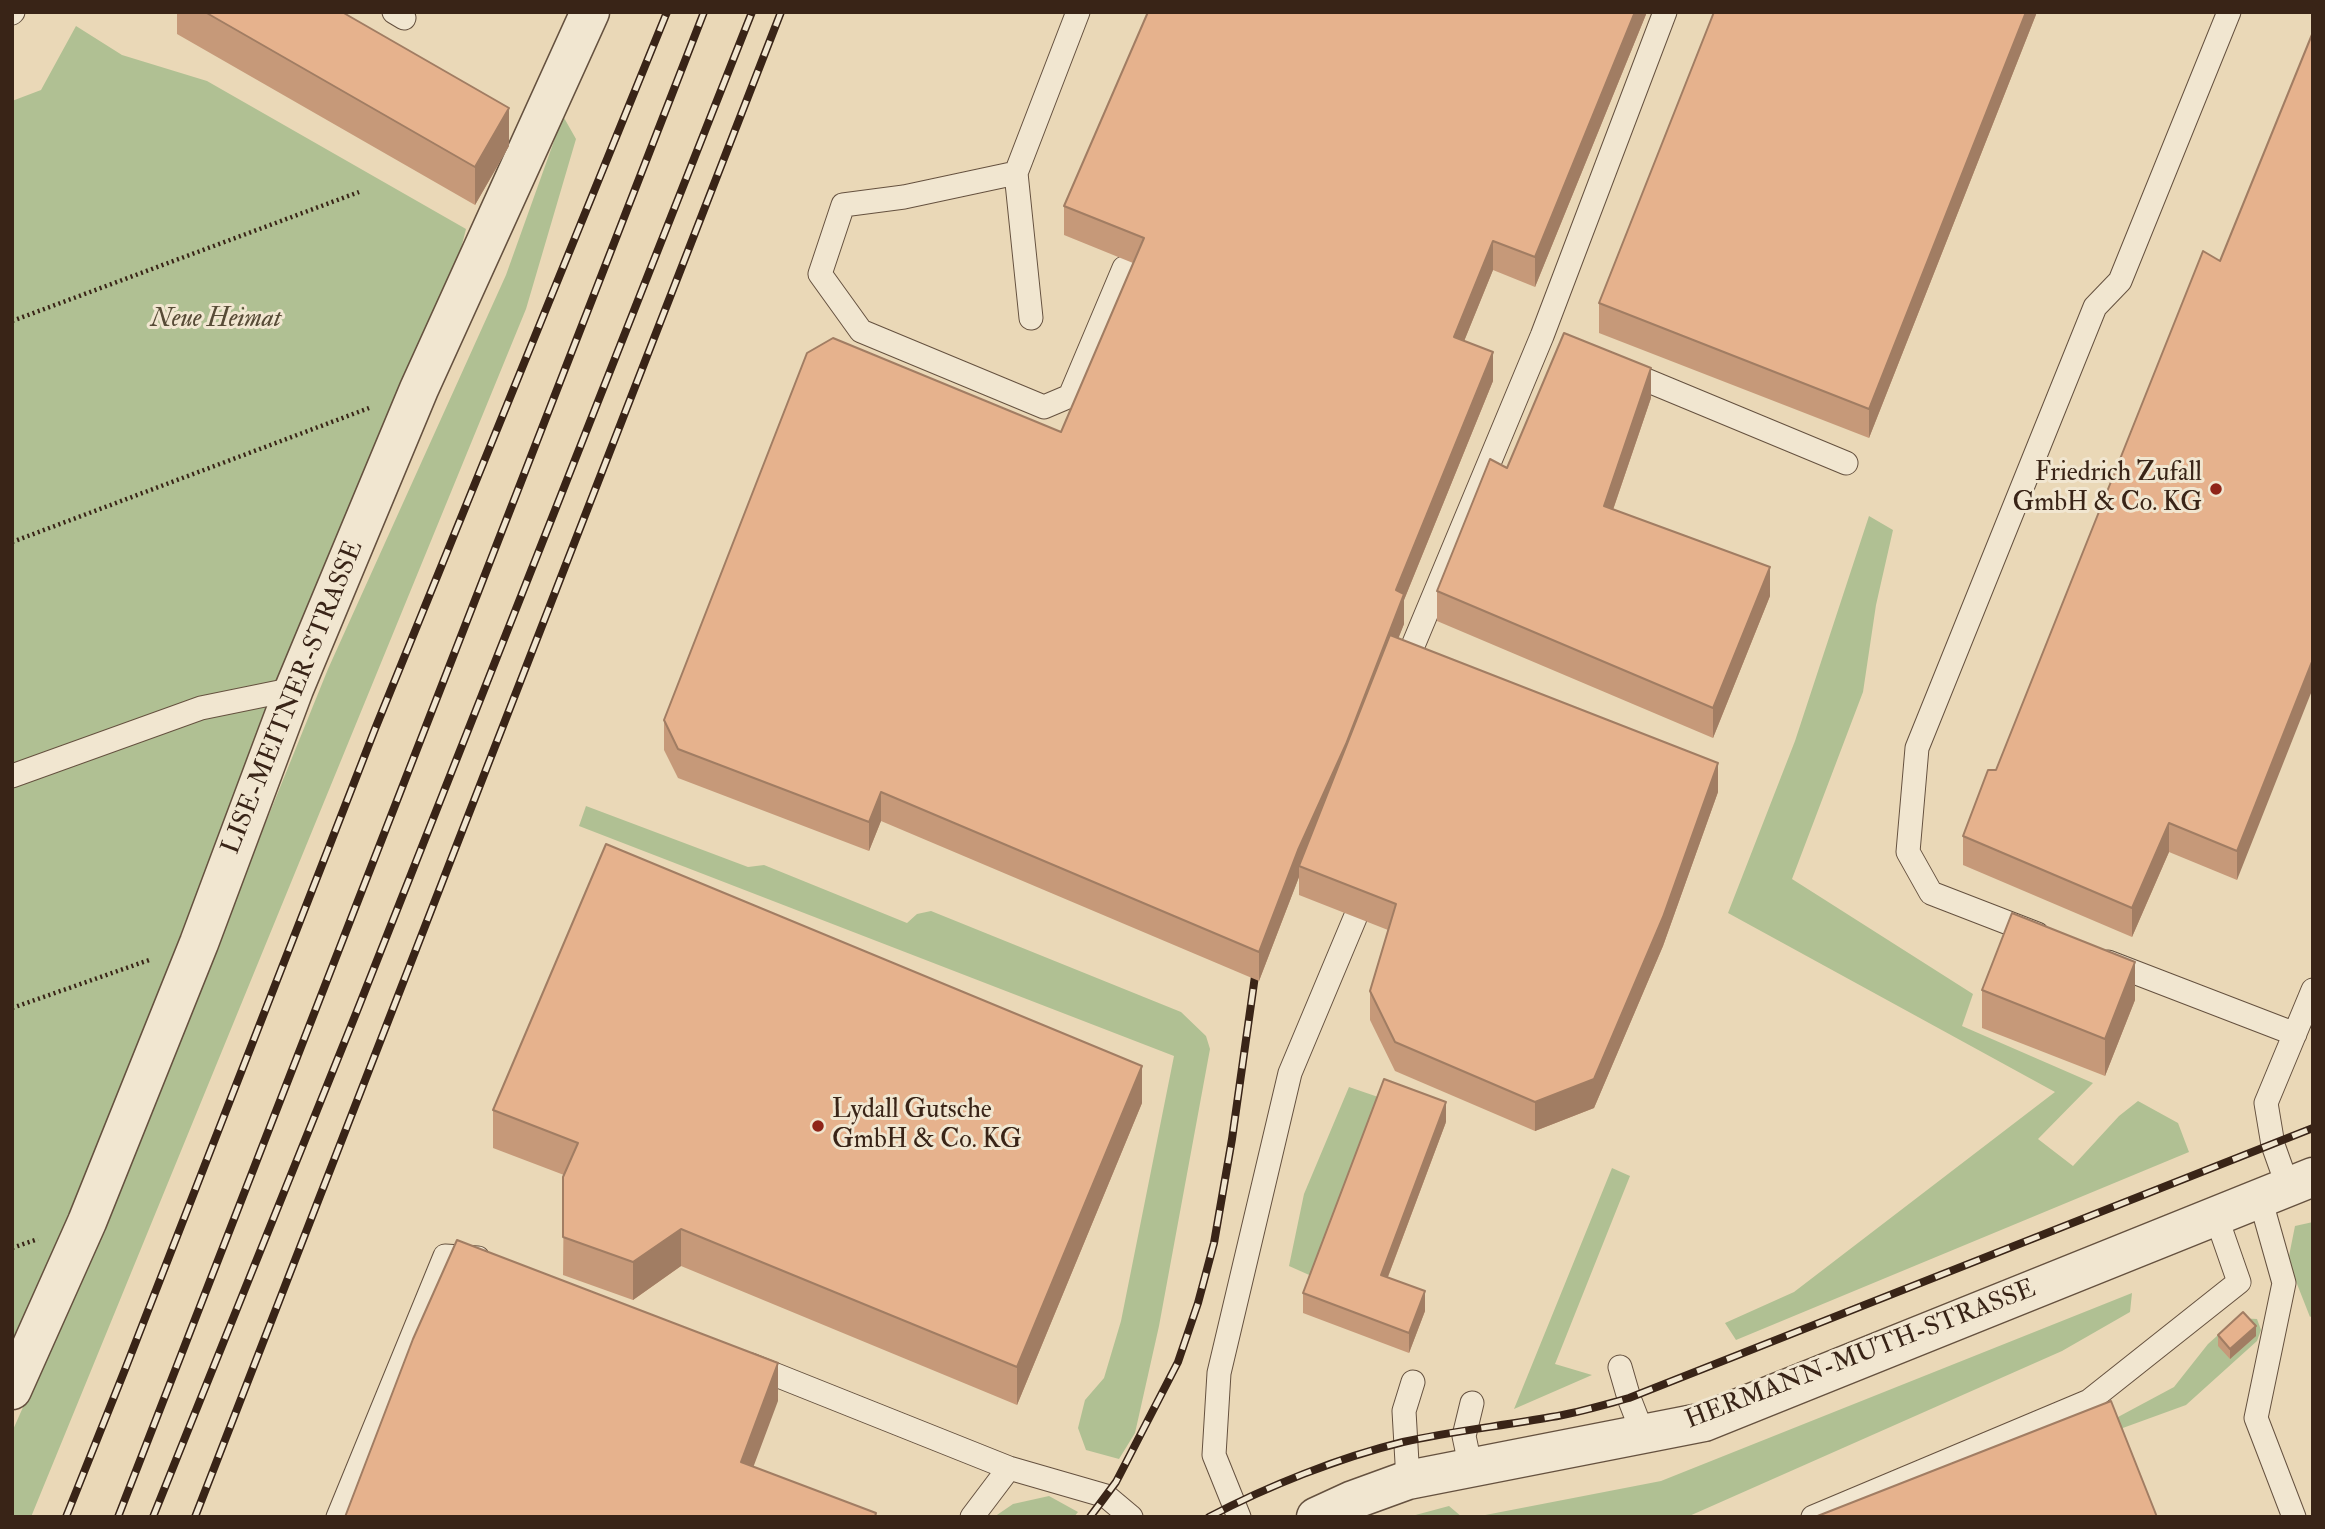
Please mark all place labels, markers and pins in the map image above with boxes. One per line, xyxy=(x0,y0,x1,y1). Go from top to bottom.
place label: Friedrich Zufall GmbH & Co. KG xyxy=(2012,458,2202,520)
marker: Friedrich Zufall GmbH & Co. KG xyxy=(2208,481,2224,497)
place label: Lydall Gutsche GmbH & Co. KG xyxy=(832,1095,1022,1156)
marker: Lydall Gutsche GmbH & Co. KG xyxy=(810,1118,826,1134)

